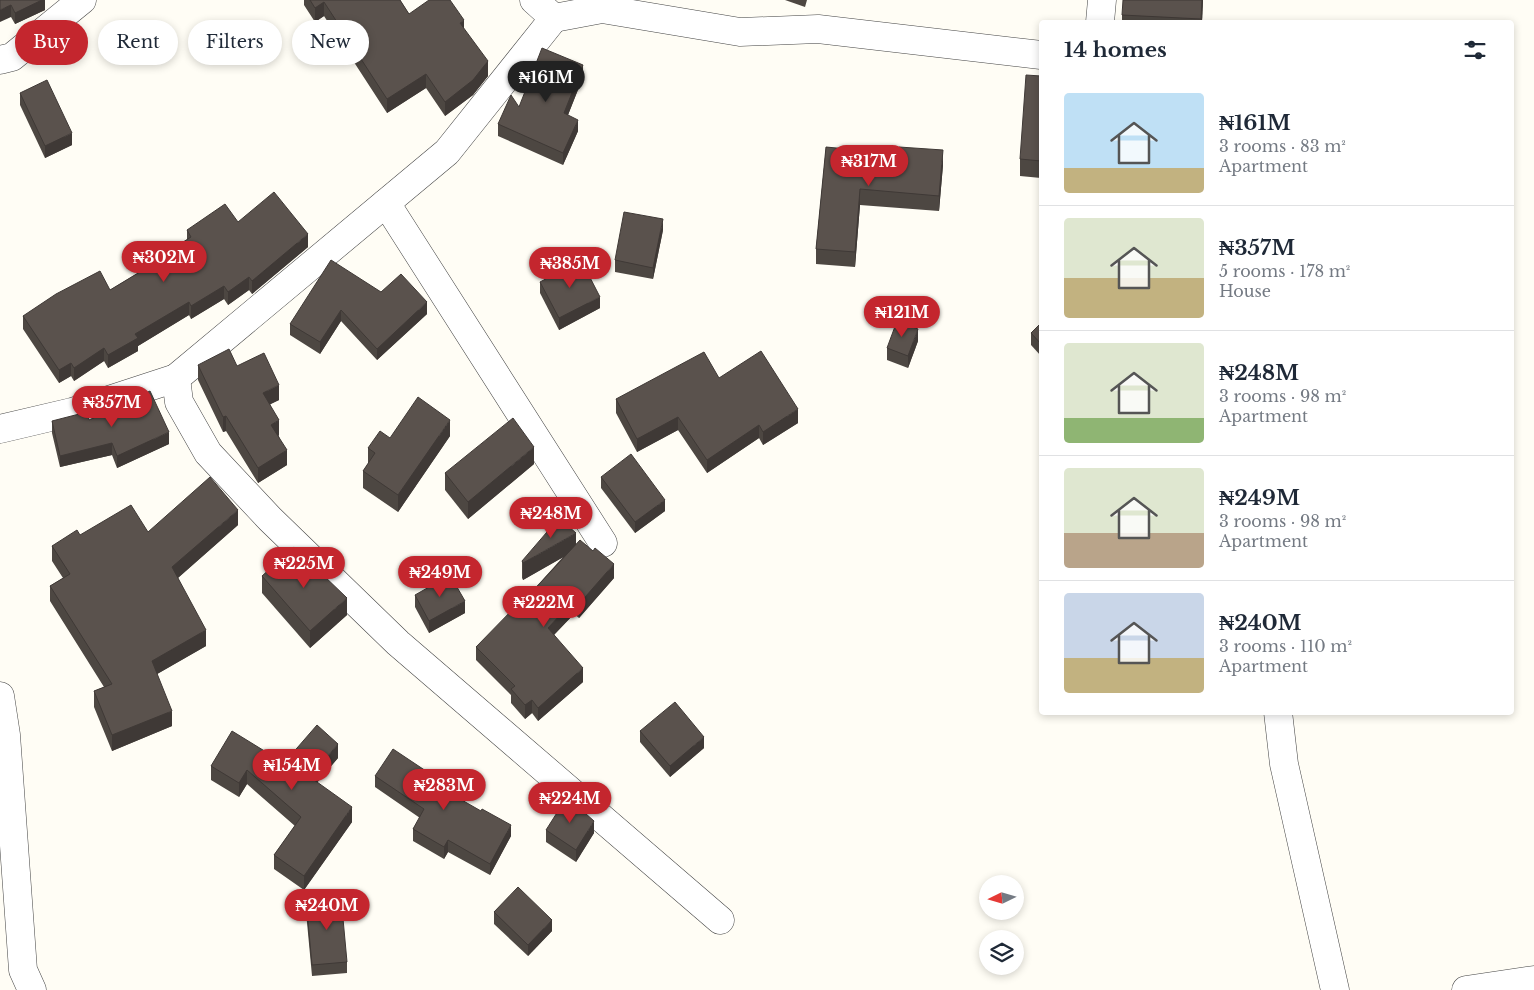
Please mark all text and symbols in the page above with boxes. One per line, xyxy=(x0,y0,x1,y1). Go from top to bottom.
chip: Buy xyxy=(15,20,88,65)
chip: Rent xyxy=(98,20,178,65)
chip: Filters xyxy=(188,20,282,65)
chip: New xyxy=(292,20,369,65)
icon: filters xyxy=(1461,36,1489,64)
text: 14 homes xyxy=(1064,37,1167,63)
pin: ₦161M xyxy=(511,61,581,103)
text: ₦161M xyxy=(519,67,573,87)
text: ₦161M xyxy=(1219,110,1291,136)
icon: home xyxy=(1104,113,1164,173)
text: 3 rooms · 83 m² xyxy=(1219,136,1346,156)
pin: ₦317M xyxy=(834,144,904,187)
text: ₦317M xyxy=(841,151,897,171)
text: Apartment xyxy=(1219,156,1308,176)
text: ₦357M xyxy=(1219,235,1295,261)
icon: home xyxy=(1104,238,1164,298)
pin: ₦302M xyxy=(129,240,199,283)
pin: ₦385M xyxy=(535,246,605,289)
text: ₦302M xyxy=(133,247,195,267)
text: ₦385M xyxy=(540,253,600,273)
text: 5 rooms · 178 m² xyxy=(1219,261,1350,281)
text: House xyxy=(1219,281,1271,301)
pin: ₦121M xyxy=(867,296,937,338)
text: ₦121M xyxy=(875,302,929,322)
text: ₦248M xyxy=(1219,360,1299,386)
icon: home xyxy=(1104,363,1164,423)
pin: ₦357M xyxy=(77,386,147,428)
text: 3 rooms · 98 m² xyxy=(1219,386,1346,406)
text: ₦357M xyxy=(83,392,141,412)
text: Apartment xyxy=(1219,406,1308,426)
text: ₦249M xyxy=(1219,485,1300,511)
icon: home xyxy=(1104,488,1164,548)
pin: ₦248M xyxy=(516,496,586,539)
text: ₦248M xyxy=(520,503,582,523)
text: 3 rooms · 98 m² xyxy=(1219,511,1346,531)
text: Apartment xyxy=(1219,531,1308,551)
pin: ₦225M xyxy=(269,546,339,589)
text: ₦225M xyxy=(274,553,334,573)
pin: ₦249M xyxy=(405,556,475,598)
text: ₦249M xyxy=(409,562,471,582)
pin: ₦222M xyxy=(509,586,579,628)
text: ₦222M xyxy=(513,592,575,612)
text: ₦240M xyxy=(1219,610,1301,636)
icon: home xyxy=(1104,613,1164,673)
text: 3 rooms · 110 m² xyxy=(1219,636,1352,656)
text: Apartment xyxy=(1219,656,1308,676)
pin: ₦154M xyxy=(257,748,327,791)
text: ₦154M xyxy=(264,755,321,775)
pin: ₦283M xyxy=(409,768,479,811)
text: ₦283M xyxy=(414,775,474,795)
pin: ₦224M xyxy=(535,782,605,824)
text: ₦224M xyxy=(539,788,601,808)
north arrow xyxy=(979,875,1024,920)
map controls xyxy=(979,875,1024,975)
pin: ₦240M xyxy=(292,888,362,931)
text: ₦240M xyxy=(296,895,358,915)
button: layers xyxy=(979,930,1024,975)

